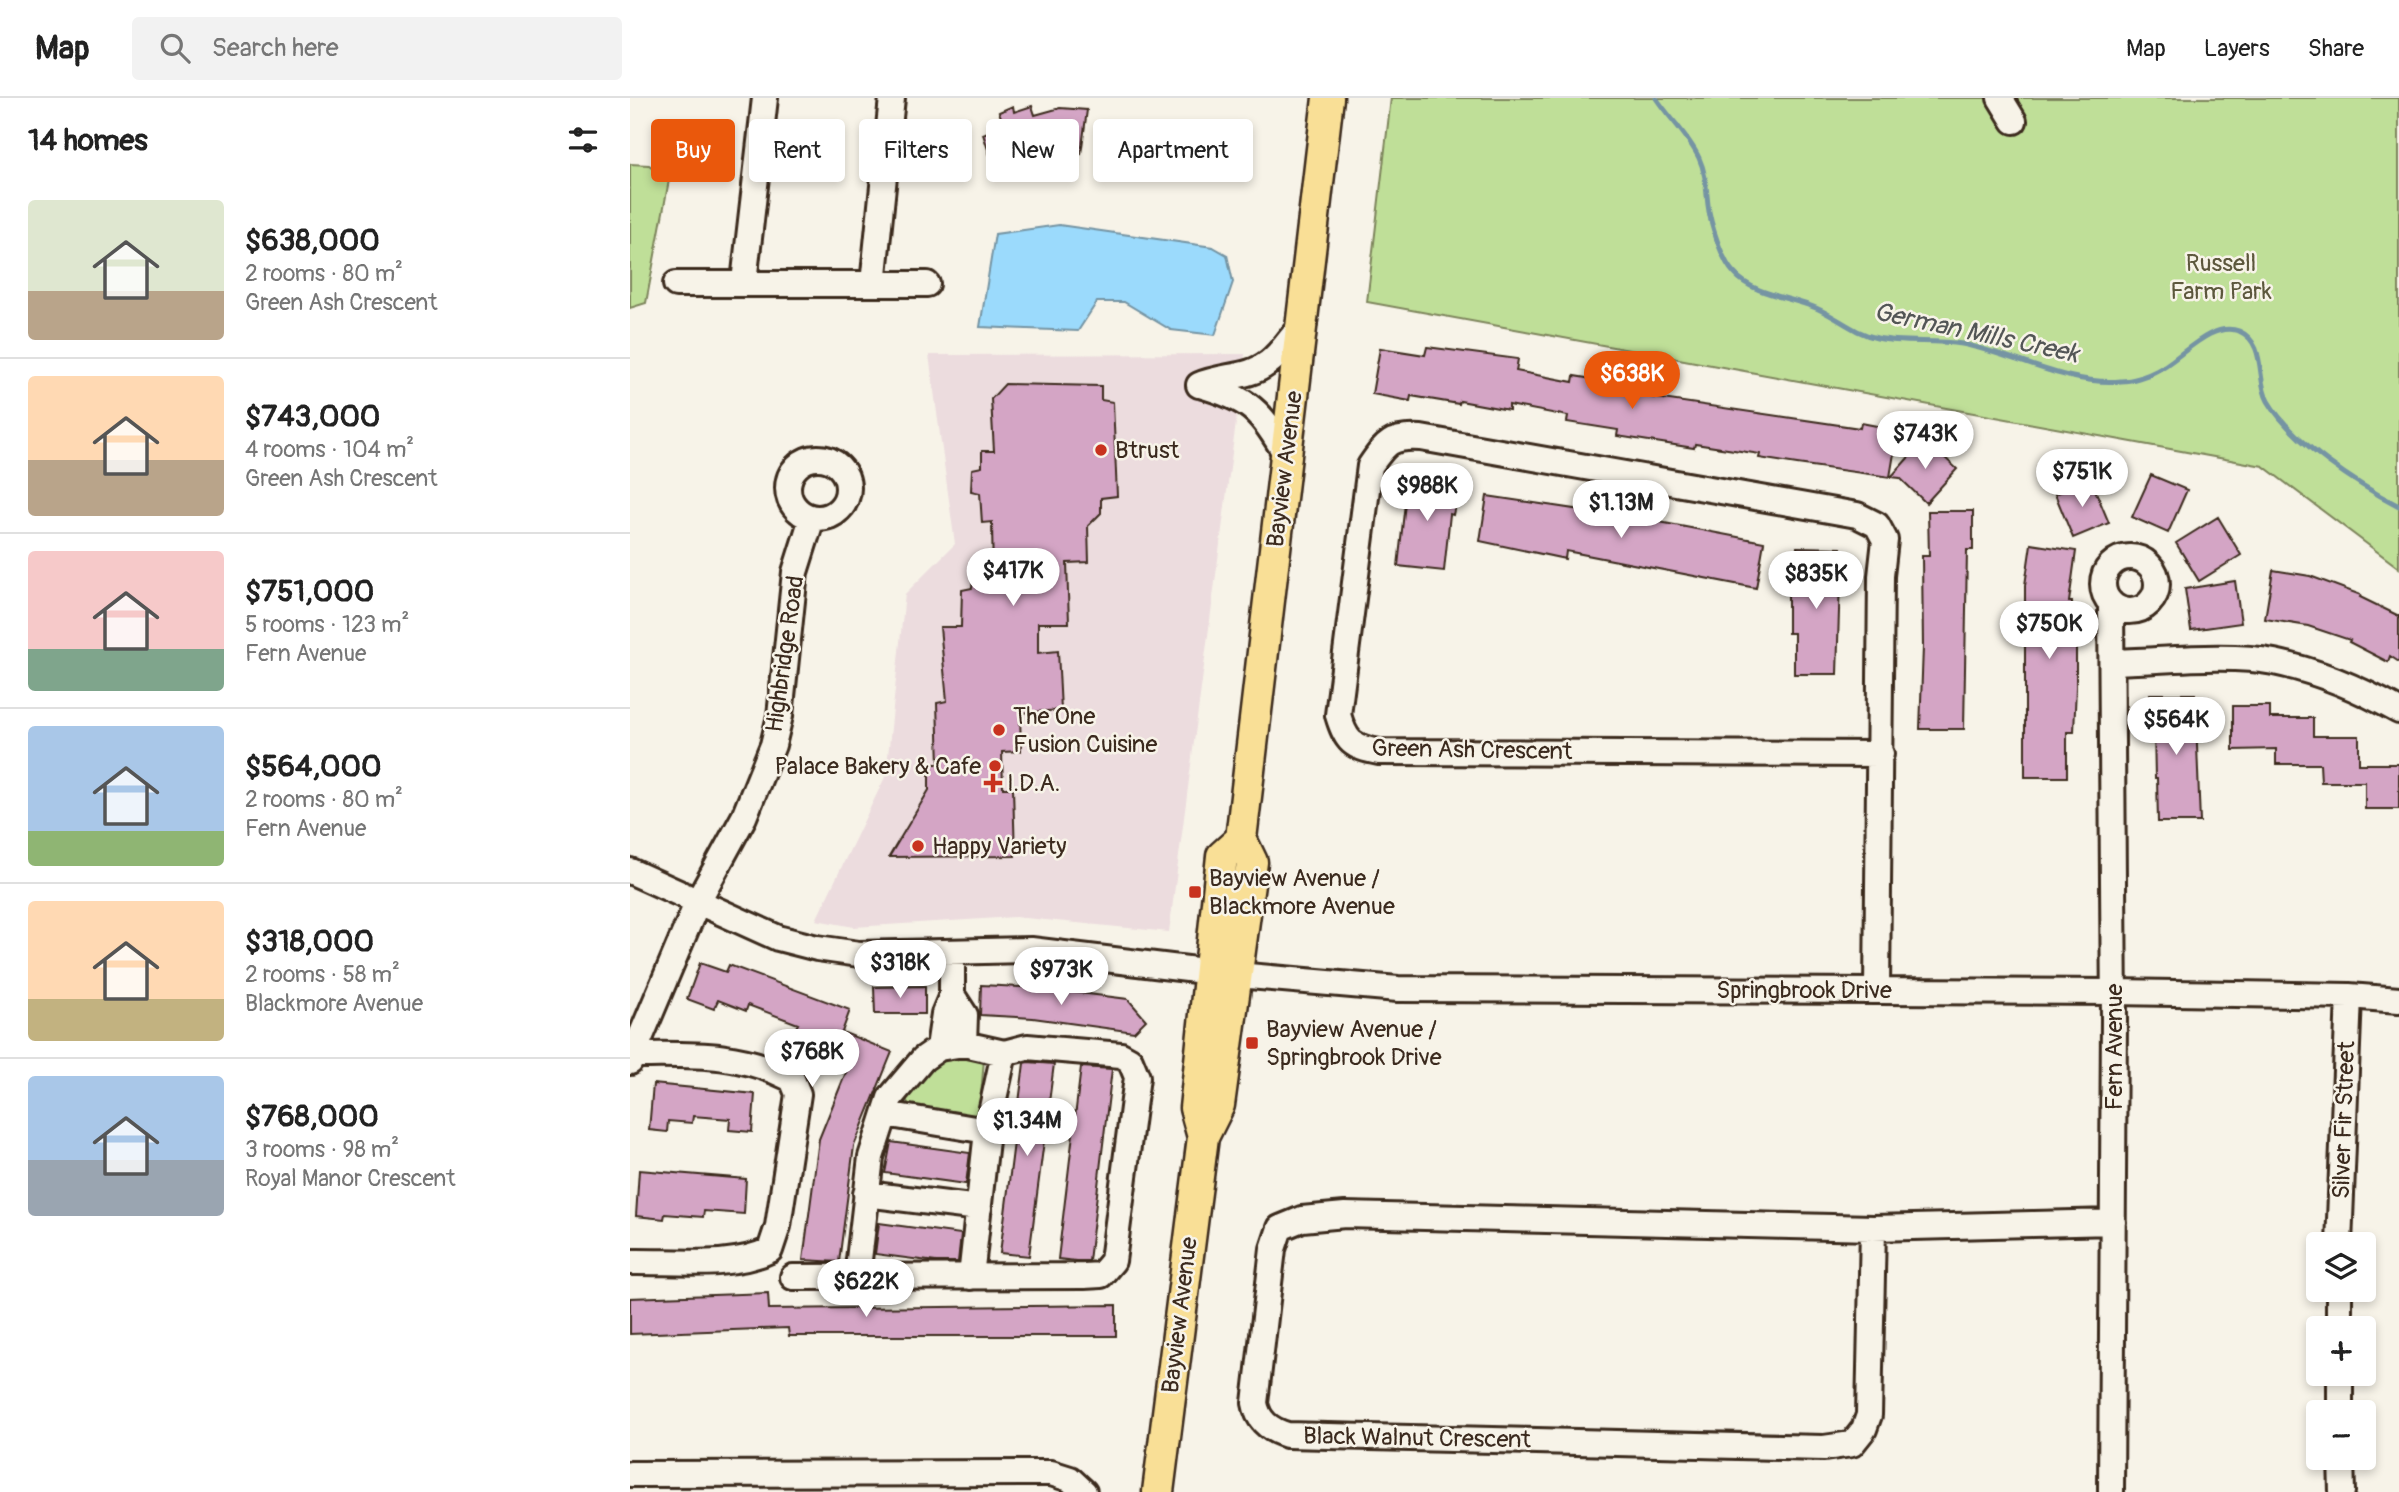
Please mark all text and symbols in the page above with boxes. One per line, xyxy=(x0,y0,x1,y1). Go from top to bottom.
search box xyxy=(132,17,622,80)
text: Map xyxy=(35,28,90,69)
icon: search xyxy=(156,29,194,67)
text: Search here xyxy=(212,32,339,64)
text: Map xyxy=(2126,34,2166,63)
text: Layers xyxy=(2204,34,2270,63)
text: Share xyxy=(2308,34,2364,63)
chip: Buy xyxy=(651,119,735,182)
chip: Rent xyxy=(749,119,845,182)
chip: Filters xyxy=(859,119,972,182)
chip: New xyxy=(986,119,1079,182)
chip: Apartment xyxy=(1093,119,1253,182)
icon: filters xyxy=(564,121,602,159)
text: 14 homes xyxy=(28,122,148,159)
text: $638,000 xyxy=(245,222,380,259)
icon: home xyxy=(84,228,168,312)
park label: Russell Farm Park xyxy=(2170,249,2272,306)
text: 2 rooms · 80 m² xyxy=(245,259,403,288)
text: Green Ash Crescent xyxy=(245,288,437,317)
water label: German Mills Creek xyxy=(1871,296,2083,371)
pin: $638K xyxy=(1583,352,1681,411)
text: $638K xyxy=(1600,359,1664,388)
street label: Bayview Avenue xyxy=(1261,389,1309,549)
text: $743,000 xyxy=(245,398,380,435)
icon: home xyxy=(84,404,168,488)
pin: $743K xyxy=(1876,412,1974,471)
text: $743K xyxy=(1893,419,1957,448)
text: 4 rooms · 104 m² xyxy=(245,435,414,464)
place label: Btrust xyxy=(1115,436,1180,465)
marker: Btrust xyxy=(1093,442,1109,458)
pin: $751K xyxy=(2033,450,2131,509)
text: $751K xyxy=(2052,457,2112,486)
text: Green Ash Crescent xyxy=(245,464,437,493)
pin: $988K xyxy=(1378,464,1476,523)
text: $988K xyxy=(1396,471,1458,500)
pin: $1.13M xyxy=(1564,480,1678,540)
text: $1.13M xyxy=(1589,488,1653,517)
pin: $417K xyxy=(964,548,1062,608)
pin: $835K xyxy=(1767,552,1865,611)
text: $417K xyxy=(983,556,1043,585)
text: $835K xyxy=(1784,559,1848,588)
text: $751,000 xyxy=(245,573,374,610)
street label: Highbridge Road xyxy=(760,574,810,734)
icon: home xyxy=(84,579,168,663)
pin: $750K xyxy=(2000,602,2098,661)
text: $750K xyxy=(2016,609,2082,638)
text: 5 rooms · 123 m² xyxy=(245,610,409,639)
text: Fern Avenue xyxy=(245,639,366,668)
pin: $564K xyxy=(2127,698,2225,757)
place label: The One Fusion Cuisine xyxy=(1013,702,1157,759)
text: $564K xyxy=(2143,705,2209,734)
marker: The One Fusion Cuisine xyxy=(991,722,1007,738)
street label: Green Ash Crescent xyxy=(1371,734,1573,766)
text: $564,000 xyxy=(245,748,381,785)
place label: Palace Bakery & Cafe xyxy=(775,752,981,781)
icon: home xyxy=(84,754,168,838)
marker: Palace Bakery & Cafe xyxy=(987,758,1003,774)
place label: I.D.A. xyxy=(1007,769,1060,798)
marker: I.D.A. xyxy=(985,775,1001,791)
text: 2 rooms · 80 m² xyxy=(245,785,403,814)
text: Fern Avenue xyxy=(245,814,366,843)
place label: Happy Variety xyxy=(932,832,1067,861)
marker: Happy Variety xyxy=(910,838,926,854)
place label: Bayview Avenue / Blackmore Avenue xyxy=(1209,864,1395,921)
marker: Bayview Avenue / Blackmore Avenue xyxy=(1187,884,1203,900)
text: $318,000 xyxy=(245,923,374,960)
icon: home xyxy=(84,929,168,1013)
pin: $318K xyxy=(851,940,949,1000)
text: $318K xyxy=(870,948,930,977)
pin: $973K xyxy=(1012,948,1110,1007)
text: $973K xyxy=(1029,955,1093,984)
text: 2 rooms · 58 m² xyxy=(245,960,400,989)
street label: Springbrook Drive xyxy=(1716,976,1892,1005)
street label: Fern Avenue xyxy=(2100,983,2129,1110)
text: Blackmore Avenue xyxy=(245,989,423,1018)
place label: Bayview Avenue / Springbrook Drive xyxy=(1266,1015,1442,1072)
pin: $768K xyxy=(763,1030,861,1089)
marker: Bayview Avenue / Springbrook Drive xyxy=(1244,1035,1260,1051)
text: $768K xyxy=(780,1037,844,1066)
street label: Silver Fir Street xyxy=(2327,1040,2361,1199)
text: $768,000 xyxy=(245,1098,379,1135)
pin: $1.34M xyxy=(970,1098,1084,1158)
icon: home xyxy=(84,1104,168,1188)
text: $1.34M xyxy=(992,1106,1062,1135)
text: 3 rooms · 98 m² xyxy=(245,1135,399,1164)
text: Royal Manor Crescent xyxy=(245,1164,455,1193)
map controls xyxy=(2306,1232,2376,1470)
button: layers xyxy=(2306,1232,2376,1302)
street label: Bayview Avenue xyxy=(1156,1235,1204,1395)
pin: $622K xyxy=(817,1260,915,1319)
text: $622K xyxy=(833,1267,899,1296)
button: + xyxy=(2306,1316,2376,1386)
button: − xyxy=(2306,1400,2376,1470)
street label: Black Walnut Crescent xyxy=(1303,1422,1531,1454)

